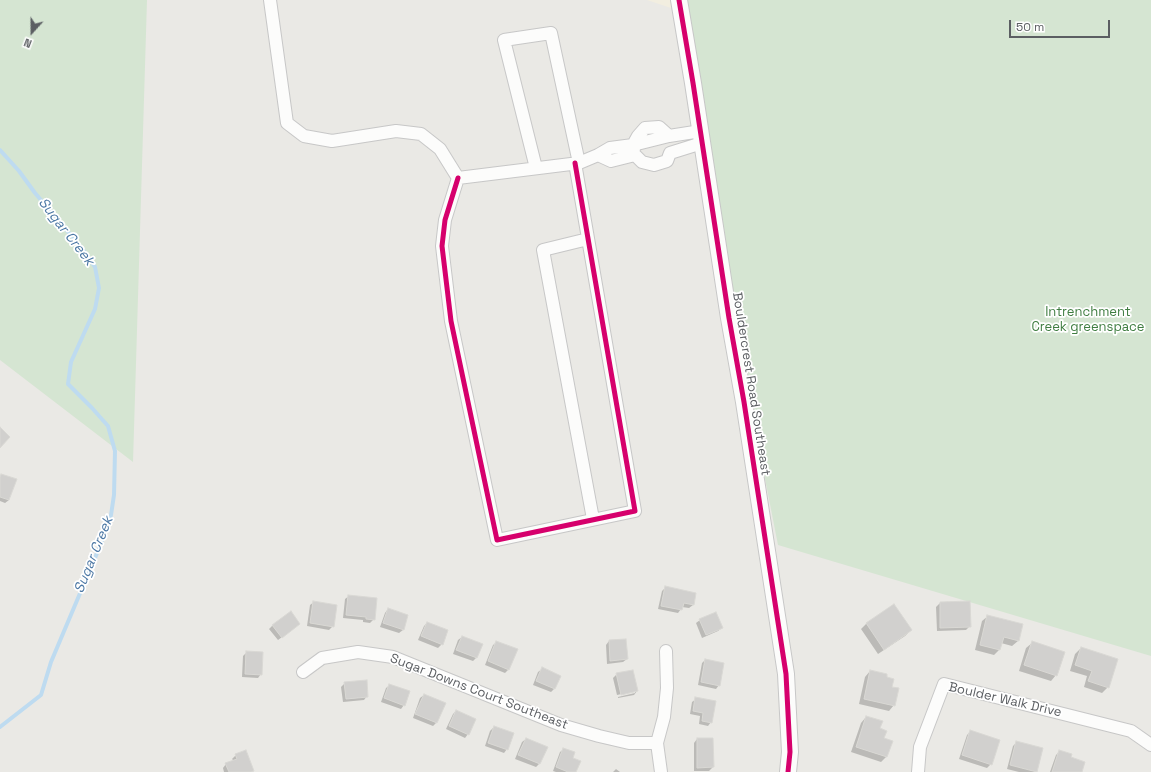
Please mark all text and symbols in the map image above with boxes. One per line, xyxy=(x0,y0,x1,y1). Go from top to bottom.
north arrow xyxy=(12,12,52,52)
scale bar xyxy=(1011,12,1112,38)
text: 50 m xyxy=(1016,19,1044,35)
text: N xyxy=(22,35,34,51)
water label: Sugar Creek xyxy=(34,195,98,269)
street label: Bouldercrest Road Southeast xyxy=(729,291,773,477)
park label: Intrenchment Creek greenspace xyxy=(1031,304,1145,335)
water label: Sugar Creek xyxy=(71,514,117,596)
street label: Sugar Downs Court Southeast xyxy=(388,651,570,733)
street label: Boulder Walk Drive xyxy=(947,679,1063,721)

